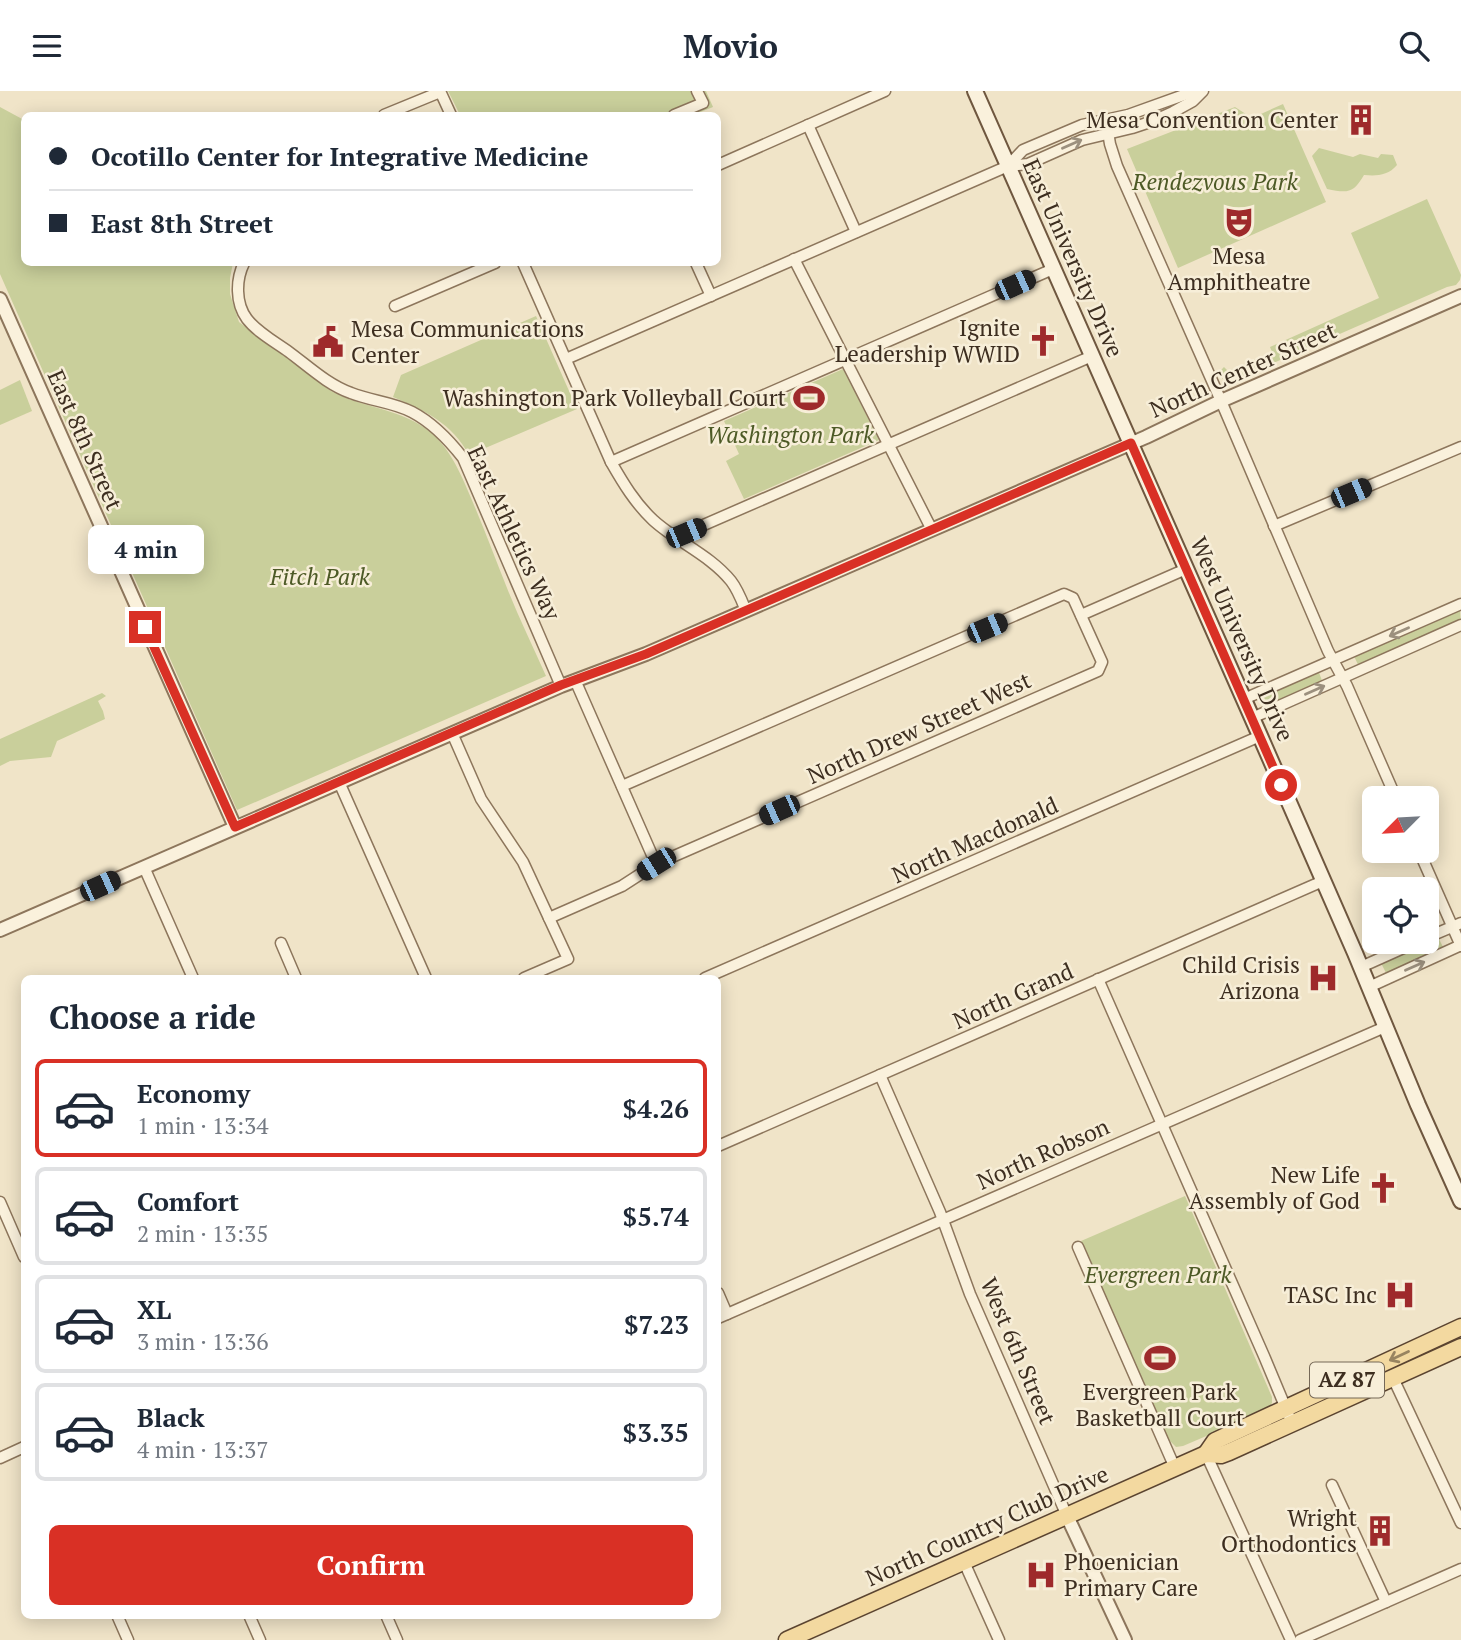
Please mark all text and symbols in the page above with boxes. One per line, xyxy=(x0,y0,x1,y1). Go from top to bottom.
text: Movio xyxy=(683,25,778,67)
icon: menu xyxy=(28,27,66,65)
icon: search xyxy=(1395,27,1433,65)
building icon: Mesa Convention Center xyxy=(1344,103,1378,137)
place label: Mesa Convention Center xyxy=(1086,104,1338,135)
one-way arrow xyxy=(1060,137,1082,150)
text: Ocotillo Center for Integrative Medicine xyxy=(91,139,588,173)
street label: East University Drive xyxy=(1016,154,1131,362)
park label: Rendezvous Park xyxy=(1131,166,1299,197)
theatre icon: Mesa Amphitheatre xyxy=(1222,205,1256,239)
text: East 8th Street xyxy=(91,206,273,240)
place label: Mesa Amphitheatre xyxy=(1167,240,1311,297)
car xyxy=(992,267,1039,303)
place label: Ignite Leadership WWID xyxy=(835,312,1020,369)
place label: Mesa Communications Center xyxy=(351,313,584,370)
street label: North Center Street xyxy=(1145,314,1342,425)
church icon: Ignite Leadership WWID xyxy=(1026,324,1060,358)
public building icon: Mesa Communications Center xyxy=(311,325,345,359)
street label: East 8th Street xyxy=(41,365,130,515)
sports icon: Washington Park Volleyball Court xyxy=(792,381,826,415)
place label: Washington Park Volleyball Court xyxy=(443,382,786,413)
park label: Washington Park xyxy=(706,419,875,450)
street label: East Athletics Way xyxy=(461,441,569,625)
car xyxy=(1328,475,1375,511)
car xyxy=(663,515,710,551)
callout: 4 min xyxy=(87,525,203,575)
street label: West University Drive xyxy=(1183,532,1302,746)
text: 4 min xyxy=(115,534,177,565)
park label: Fitch Park xyxy=(269,561,371,592)
car xyxy=(964,610,1011,646)
route end xyxy=(129,611,161,643)
one-way arrow xyxy=(1388,626,1410,639)
street label: North Drew Street West xyxy=(802,664,1036,791)
one-way arrow xyxy=(1303,683,1325,696)
route start xyxy=(1265,769,1297,801)
north arrow xyxy=(1362,786,1438,863)
map controls xyxy=(1362,786,1439,954)
street label: North Macdonald xyxy=(887,789,1063,890)
car xyxy=(756,792,803,828)
car xyxy=(633,844,680,884)
car xyxy=(77,868,124,904)
button: locate xyxy=(1362,877,1439,954)
place label: Child Crisis Arizona xyxy=(1182,949,1300,1006)
street label: North Grand xyxy=(948,955,1078,1036)
one-way arrow xyxy=(1404,959,1425,972)
hospital icon: Child Crisis Arizona xyxy=(1306,961,1340,995)
text: Choose a ride xyxy=(49,996,256,1038)
text: Economy xyxy=(137,1076,250,1110)
icon: car xyxy=(53,1077,116,1140)
text: $4.26 xyxy=(623,1091,689,1125)
text: 1 min · 13:34 xyxy=(137,1110,269,1141)
street label: North Robson xyxy=(972,1110,1114,1197)
place label: New Life Assembly of God xyxy=(1189,1159,1360,1216)
church icon: New Life Assembly of God xyxy=(1366,1171,1400,1205)
text: Comfort xyxy=(137,1184,239,1218)
icon: car xyxy=(53,1185,116,1248)
text: $5.74 xyxy=(623,1199,689,1233)
text: 2 min · 13:35 xyxy=(137,1218,269,1249)
park label: Evergreen Park xyxy=(1083,1259,1233,1290)
street label: West 6th Street xyxy=(974,1273,1064,1429)
hospital icon: TASC Inc xyxy=(1383,1278,1417,1312)
place label: TASC Inc xyxy=(1284,1279,1377,1310)
text: XL xyxy=(137,1292,171,1326)
icon: car xyxy=(53,1293,116,1356)
text: $7.23 xyxy=(624,1307,689,1341)
text: 3 min · 13:36 xyxy=(137,1326,269,1357)
sports icon: Evergreen Park Basketball Court xyxy=(1143,1341,1177,1375)
one-way arrow xyxy=(1389,1349,1410,1363)
road number: AZ 87 xyxy=(1310,1363,1384,1397)
place label: Evergreen Park Basketball Court xyxy=(1076,1376,1245,1433)
text: Black xyxy=(137,1400,205,1434)
icon: car xyxy=(53,1401,116,1464)
text: $3.35 xyxy=(623,1415,689,1449)
text: 4 min · 13:37 xyxy=(137,1434,269,1465)
street label: North Country Club Drive xyxy=(860,1458,1113,1593)
place label: Wright Orthodontics xyxy=(1221,1502,1357,1559)
building icon: Wright Orthodontics xyxy=(1363,1514,1397,1548)
button: Confirm xyxy=(49,1525,693,1605)
place label: Phoenician Primary Care xyxy=(1064,1546,1198,1603)
hospital icon: Phoenician Primary Care xyxy=(1024,1558,1058,1592)

